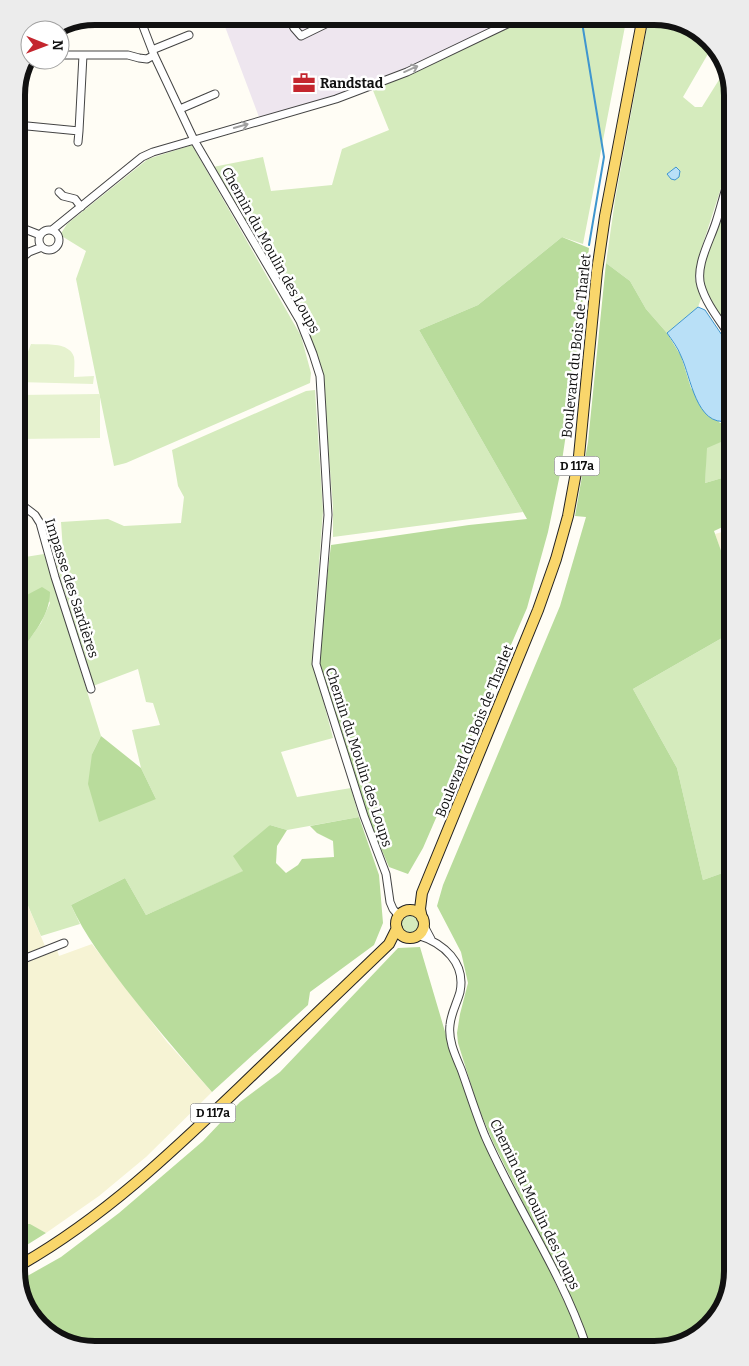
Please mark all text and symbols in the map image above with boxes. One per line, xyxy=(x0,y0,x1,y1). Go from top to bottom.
north arrow xyxy=(20,20,70,70)
text: N xyxy=(49,40,66,51)
one-way arrow xyxy=(403,64,418,74)
office icon: Randstad xyxy=(291,70,317,96)
place label: Randstad xyxy=(320,75,384,92)
one-way arrow xyxy=(232,121,248,131)
street label: Chemin du Moulin des Loups xyxy=(218,164,323,336)
street label: Boulevard du Bois de Tharlet xyxy=(558,253,595,439)
road number: D 117a xyxy=(554,456,600,476)
street label: Impasse des Sardières xyxy=(41,516,102,660)
street label: Boulevard du Bois de Tharlet xyxy=(432,642,517,820)
street label: Chemin du Moulin des Loups xyxy=(321,665,396,849)
road number: D 117a xyxy=(190,1104,236,1122)
street label: Chemin du Moulin des Loups xyxy=(486,1116,583,1292)

